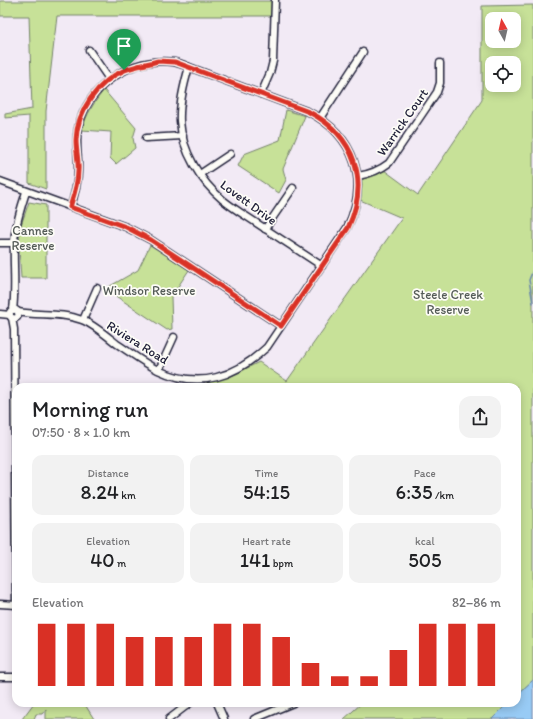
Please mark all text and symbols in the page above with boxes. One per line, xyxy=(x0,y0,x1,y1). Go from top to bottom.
north arrow xyxy=(485,12,521,48)
map controls xyxy=(485,12,521,92)
pin xyxy=(107,29,141,70)
icon: arrive xyxy=(113,35,135,57)
button: locate xyxy=(485,56,521,92)
street label: Warrick Court xyxy=(374,86,431,159)
street label: Lovett Drive xyxy=(217,177,280,228)
park label: Cannes Reserve xyxy=(11,223,55,253)
park label: Windsor Reserve xyxy=(103,283,195,298)
park label: Steele Creek Reserve xyxy=(413,287,483,317)
street label: Riviera Road xyxy=(104,318,171,367)
text: Morning run xyxy=(32,396,148,423)
button: share xyxy=(459,396,501,438)
text: 07:50 · 8 × 1.0 km xyxy=(32,425,130,440)
text: Distance xyxy=(88,467,129,480)
text: Time xyxy=(255,467,278,480)
text: Pace xyxy=(414,467,436,480)
text: 8.24 xyxy=(80,480,119,504)
text: 54:15 xyxy=(243,480,290,504)
text: 6:35 xyxy=(396,480,432,504)
text: km xyxy=(119,489,136,502)
text: /km xyxy=(432,489,454,502)
text: Elevation xyxy=(86,535,130,548)
text: Heart rate xyxy=(242,535,291,548)
text: kcal xyxy=(415,535,435,548)
text: 40 xyxy=(90,548,114,572)
text: 141 xyxy=(240,548,270,572)
text: 505 xyxy=(408,548,441,572)
text: m xyxy=(114,557,126,570)
text: bpm xyxy=(270,557,293,570)
text: Elevation xyxy=(32,595,84,610)
text: 82–86 m xyxy=(452,595,501,610)

